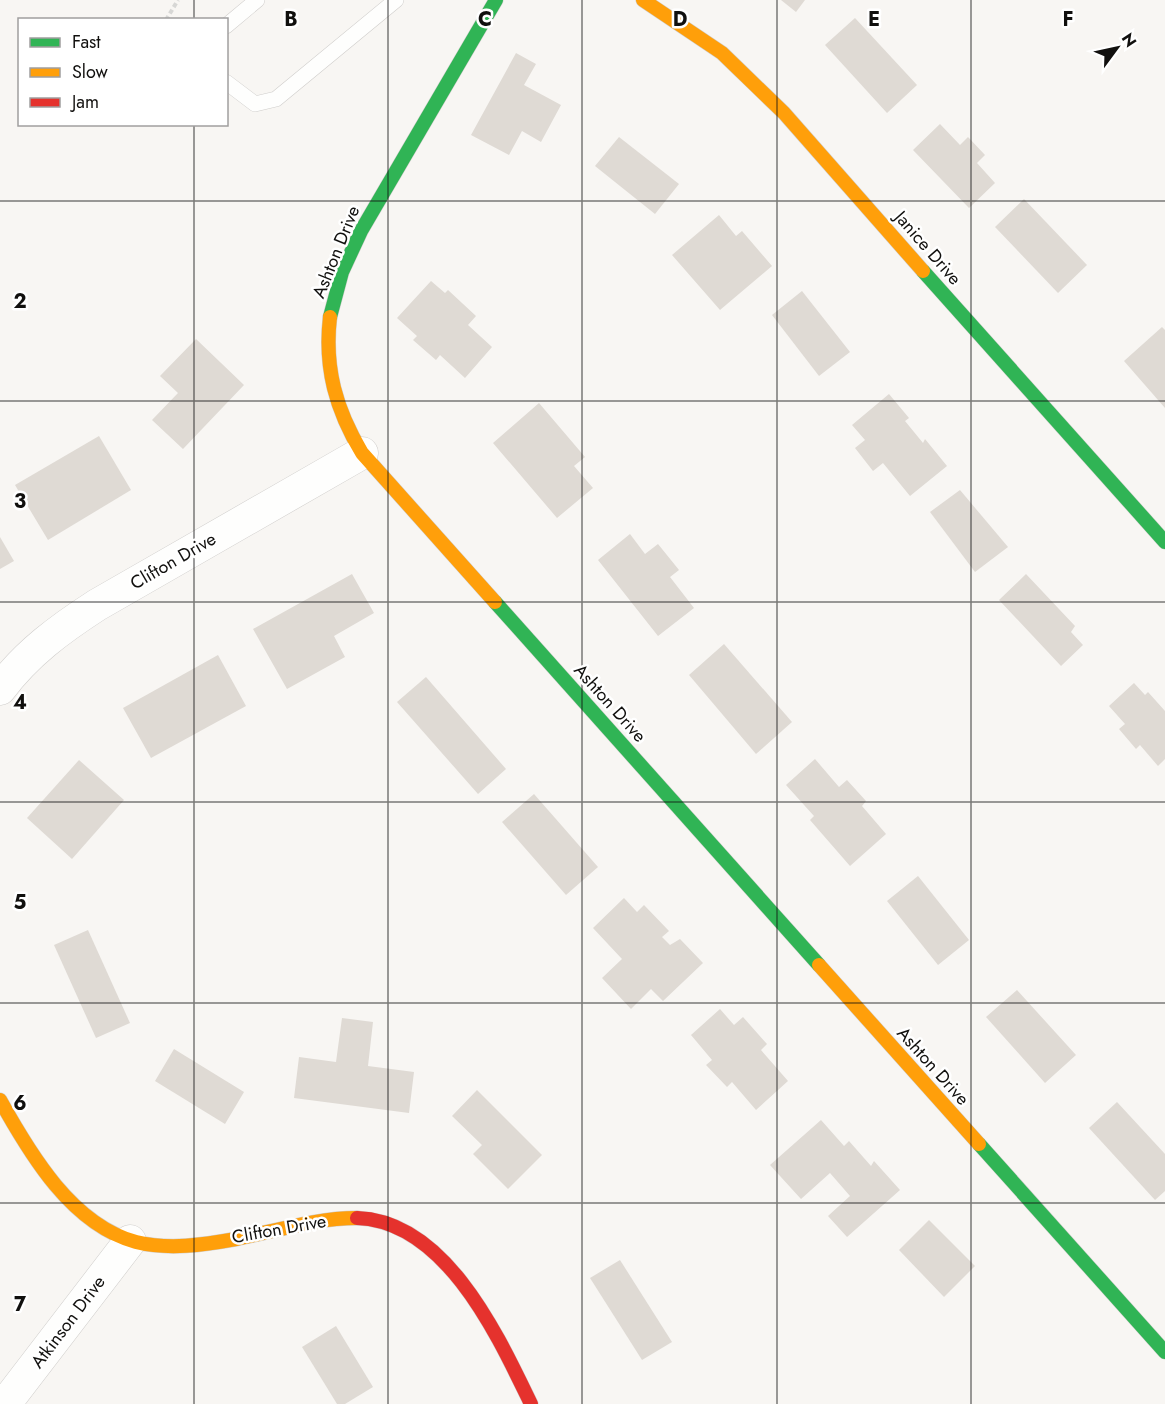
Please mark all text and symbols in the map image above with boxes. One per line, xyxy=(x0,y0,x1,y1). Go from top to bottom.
text: B xyxy=(284,5,298,34)
text: C xyxy=(478,5,492,34)
text: D xyxy=(673,5,687,34)
text: E xyxy=(868,5,880,34)
text: F xyxy=(1062,5,1074,34)
legend xyxy=(18,18,228,126)
north arrow xyxy=(1087,18,1147,78)
text: Fast xyxy=(72,29,101,55)
text: N xyxy=(1116,29,1142,52)
text: Slow xyxy=(72,59,109,85)
text: Jam xyxy=(70,89,99,115)
street label: Ashton Drive xyxy=(306,202,366,302)
street label: Janice Drive xyxy=(887,204,967,291)
text: 2 xyxy=(13,287,27,316)
text: 3 xyxy=(14,487,26,516)
street label: Clifton Drive xyxy=(125,526,221,596)
street label: Ashton Drive xyxy=(568,658,652,748)
text: 4 xyxy=(13,688,27,717)
text: 5 xyxy=(14,888,27,917)
street label: Ashton Drive xyxy=(891,1021,975,1111)
text: 6 xyxy=(13,1089,27,1118)
street label: Clifton Drive xyxy=(230,1208,328,1250)
street label: Atkinson Drive xyxy=(24,1270,112,1374)
text: 7 xyxy=(14,1290,27,1319)

